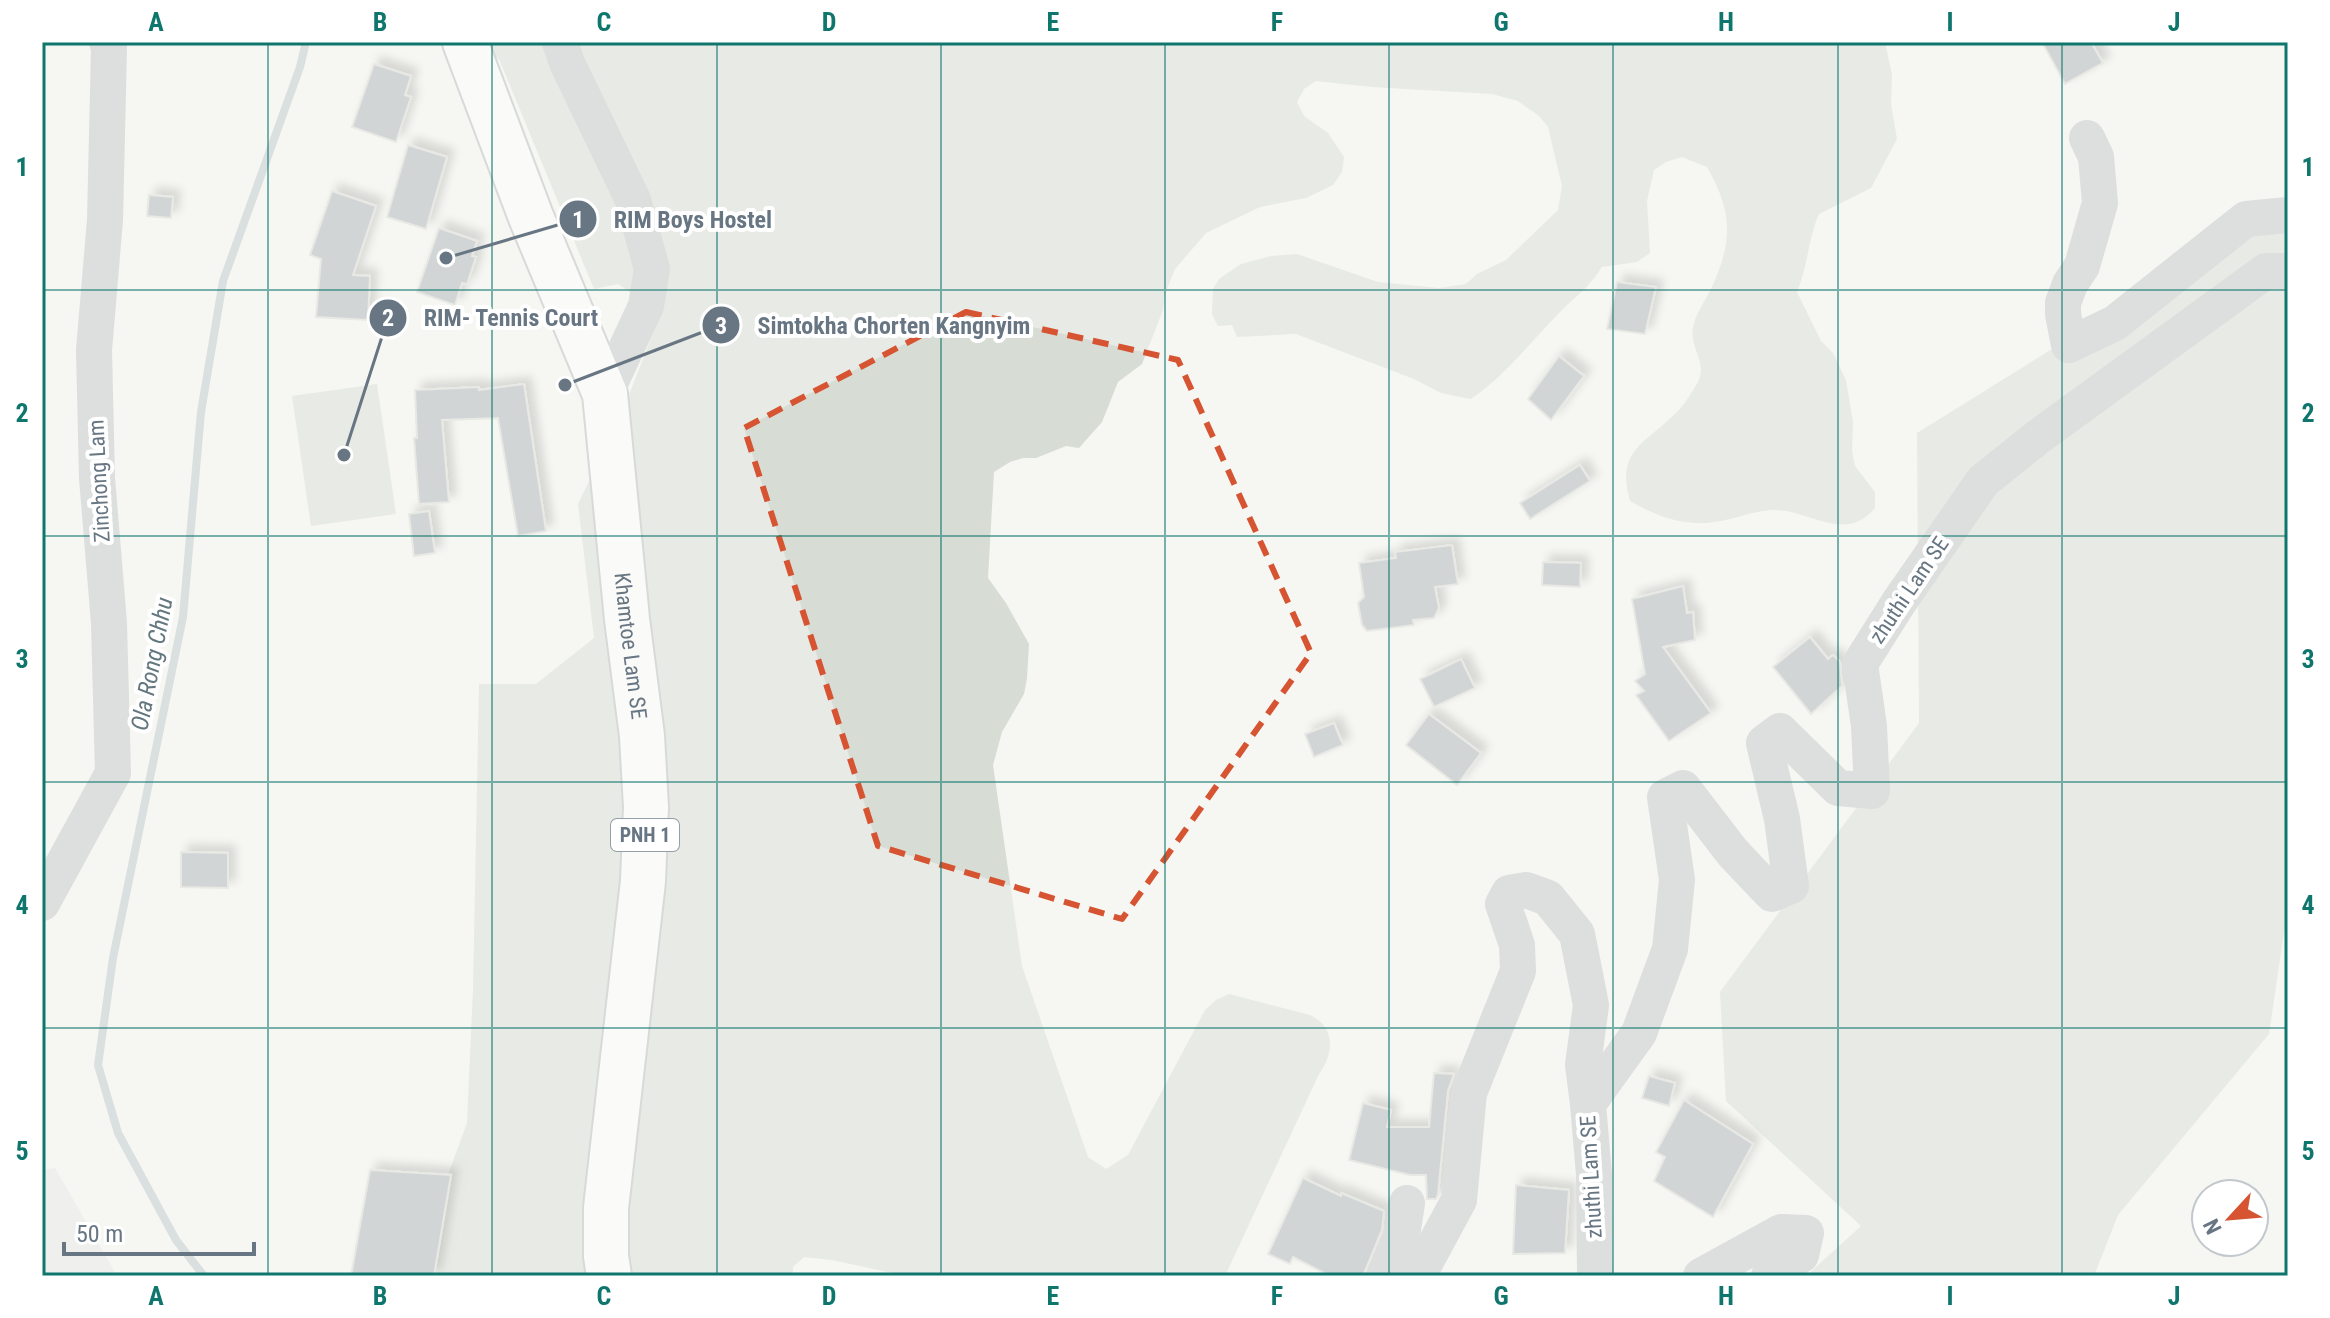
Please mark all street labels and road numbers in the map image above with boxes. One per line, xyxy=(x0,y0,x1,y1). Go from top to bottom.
street label: Zinchong Lam xyxy=(83,419,115,543)
street label: zhuthi Lam SE xyxy=(1864,532,1954,648)
street label: Khamtoe Lam SE xyxy=(610,571,652,721)
road number: PNH 1 xyxy=(611,819,679,851)
street label: zhuthi Lam SE xyxy=(1575,1115,1607,1239)

